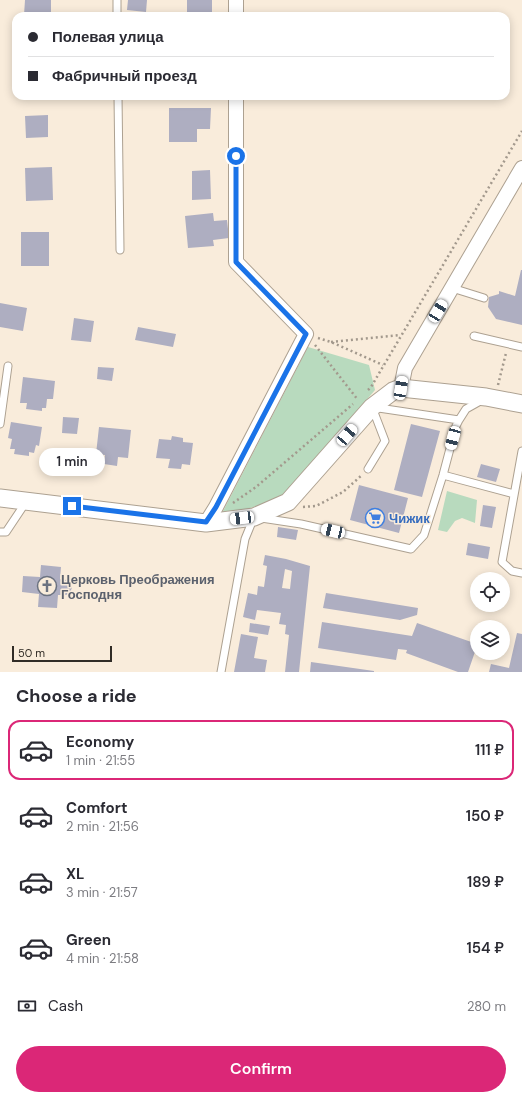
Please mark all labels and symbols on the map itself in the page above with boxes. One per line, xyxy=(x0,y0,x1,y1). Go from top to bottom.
route start xyxy=(227,147,245,165)
car xyxy=(427,298,449,324)
car xyxy=(393,375,409,401)
car xyxy=(335,422,359,448)
car xyxy=(444,425,462,451)
callout: 1 min xyxy=(39,448,105,476)
route end xyxy=(63,497,81,515)
supermarket icon: Чижик xyxy=(364,507,386,529)
place label: Чижик xyxy=(389,510,430,527)
car xyxy=(229,511,255,525)
car xyxy=(320,522,346,540)
place label: Церковь Преображения Господня xyxy=(61,571,215,603)
church icon: Церковь Преображения Господня xyxy=(36,575,58,597)
scale bar xyxy=(12,644,112,663)

